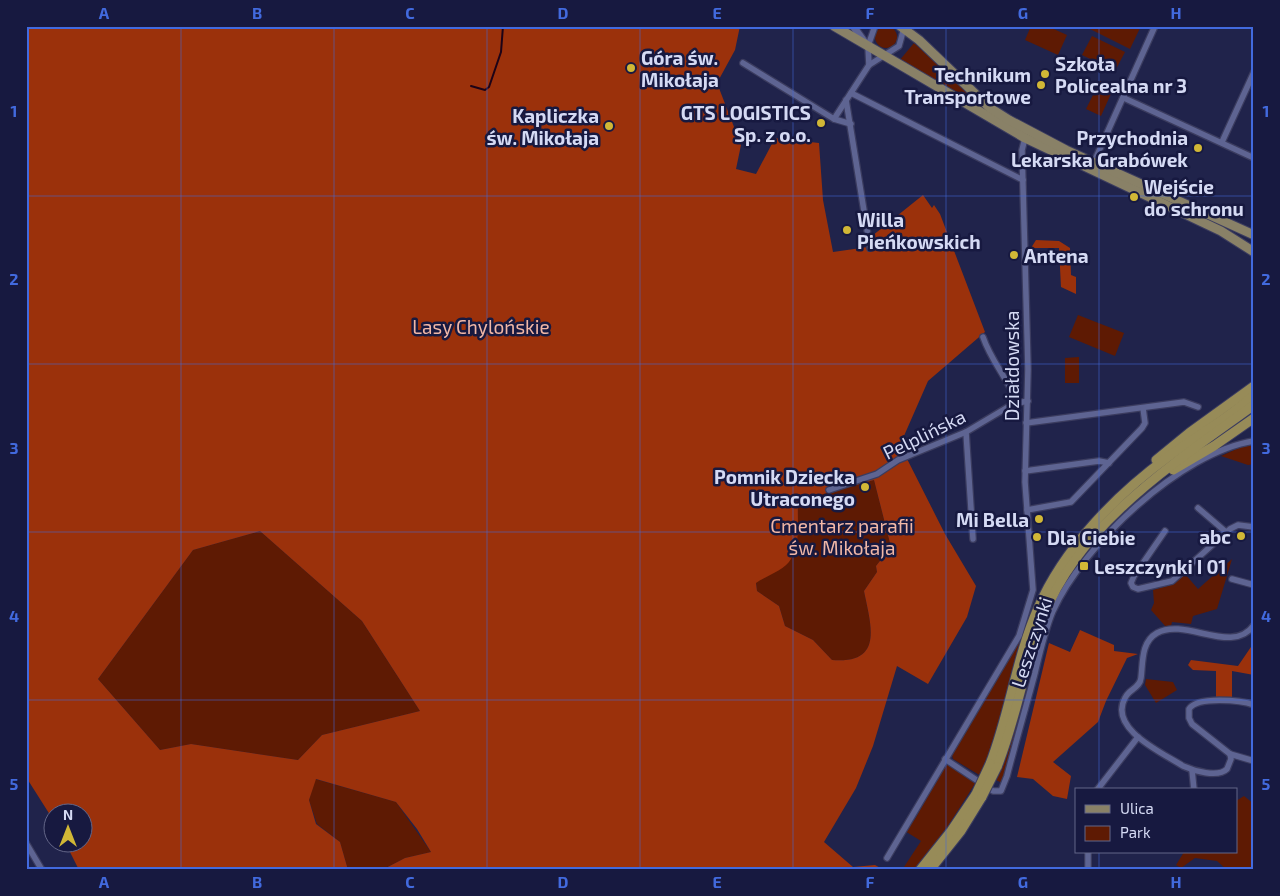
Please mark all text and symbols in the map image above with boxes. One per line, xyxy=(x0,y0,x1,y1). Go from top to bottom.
text: A xyxy=(99,3,110,22)
text: B xyxy=(252,3,262,22)
text: C xyxy=(405,3,415,22)
text: D xyxy=(558,3,569,22)
text: E xyxy=(712,3,722,22)
text: F xyxy=(866,3,875,22)
text: G xyxy=(1018,3,1028,22)
text: H xyxy=(1170,3,1182,22)
place label: Góra św. Mikołaja xyxy=(641,46,719,91)
place label: Szkoła Policealna nr 3 xyxy=(1055,52,1187,97)
marker: Góra św. Mikołaja xyxy=(625,62,637,74)
place label: Technikum Transportowe xyxy=(904,63,1031,108)
marker: Szkoła Policealna nr 3 xyxy=(1039,68,1051,80)
marker: Technikum Transportowe xyxy=(1035,79,1047,91)
text: 1 xyxy=(11,101,17,120)
place label: GTS LOGISTICS Sp. z o.o. xyxy=(681,101,811,146)
text: 1 xyxy=(1263,101,1269,120)
place label: Kapliczka św. Mikołaja xyxy=(487,104,599,149)
marker: GTS LOGISTICS Sp. z o.o. xyxy=(815,117,827,129)
marker: Kapliczka św. Mikołaja xyxy=(603,120,615,132)
place label: Przychodnia Lekarska Grabówek xyxy=(1011,126,1188,171)
marker: Przychodnia Lekarska Grabówek xyxy=(1192,142,1204,154)
place label: Wejście do schronu xyxy=(1144,175,1244,220)
marker: Wejście do schronu xyxy=(1128,191,1140,203)
place label: Willa Pieńkowskich xyxy=(857,208,981,253)
marker: Willa Pieńkowskich xyxy=(841,224,853,236)
place label: Antena xyxy=(1024,244,1089,267)
marker: Antena xyxy=(1008,249,1020,261)
text: 2 xyxy=(9,269,19,288)
text: 2 xyxy=(1261,269,1271,288)
street label: Działdowska xyxy=(1000,311,1023,421)
park label: Lasy Chylońskie xyxy=(412,315,550,338)
street label: Pelplińska xyxy=(879,404,969,464)
text: 3 xyxy=(9,438,19,457)
text: 3 xyxy=(1261,438,1271,457)
place label: Pomnik Dziecka Utraconego xyxy=(714,465,855,510)
marker: Pomnik Dziecka Utraconego xyxy=(859,481,871,493)
place label: Mi Bella xyxy=(956,508,1029,531)
marker: Mi Bella xyxy=(1033,513,1045,525)
park label: Cmentarz parafii św. Mikołaja xyxy=(770,514,914,559)
place label: abc xyxy=(1199,525,1231,548)
place label: Dla Ciebie xyxy=(1047,526,1136,549)
marker: abc xyxy=(1235,530,1247,542)
marker: Dla Ciebie xyxy=(1031,531,1043,543)
place label: Leszczynki I 01 xyxy=(1094,555,1227,579)
marker: Leszczynki I 01 xyxy=(1078,560,1090,572)
street label: Leszczynki xyxy=(1006,594,1056,690)
text: 4 xyxy=(9,606,19,625)
text: 4 xyxy=(1261,606,1271,625)
text: 5 xyxy=(10,774,19,793)
text: 5 xyxy=(1262,774,1271,793)
legend xyxy=(1075,788,1238,854)
text: Ulica xyxy=(1120,799,1154,817)
north arrow xyxy=(42,804,92,854)
text: N xyxy=(63,806,73,823)
text: Park xyxy=(1120,823,1151,841)
text: A xyxy=(99,872,110,891)
text: B xyxy=(252,872,262,891)
text: C xyxy=(405,872,415,891)
text: D xyxy=(558,872,569,891)
text: E xyxy=(712,872,722,891)
text: F xyxy=(866,872,875,891)
text: G xyxy=(1018,872,1028,891)
text: H xyxy=(1170,872,1182,891)

